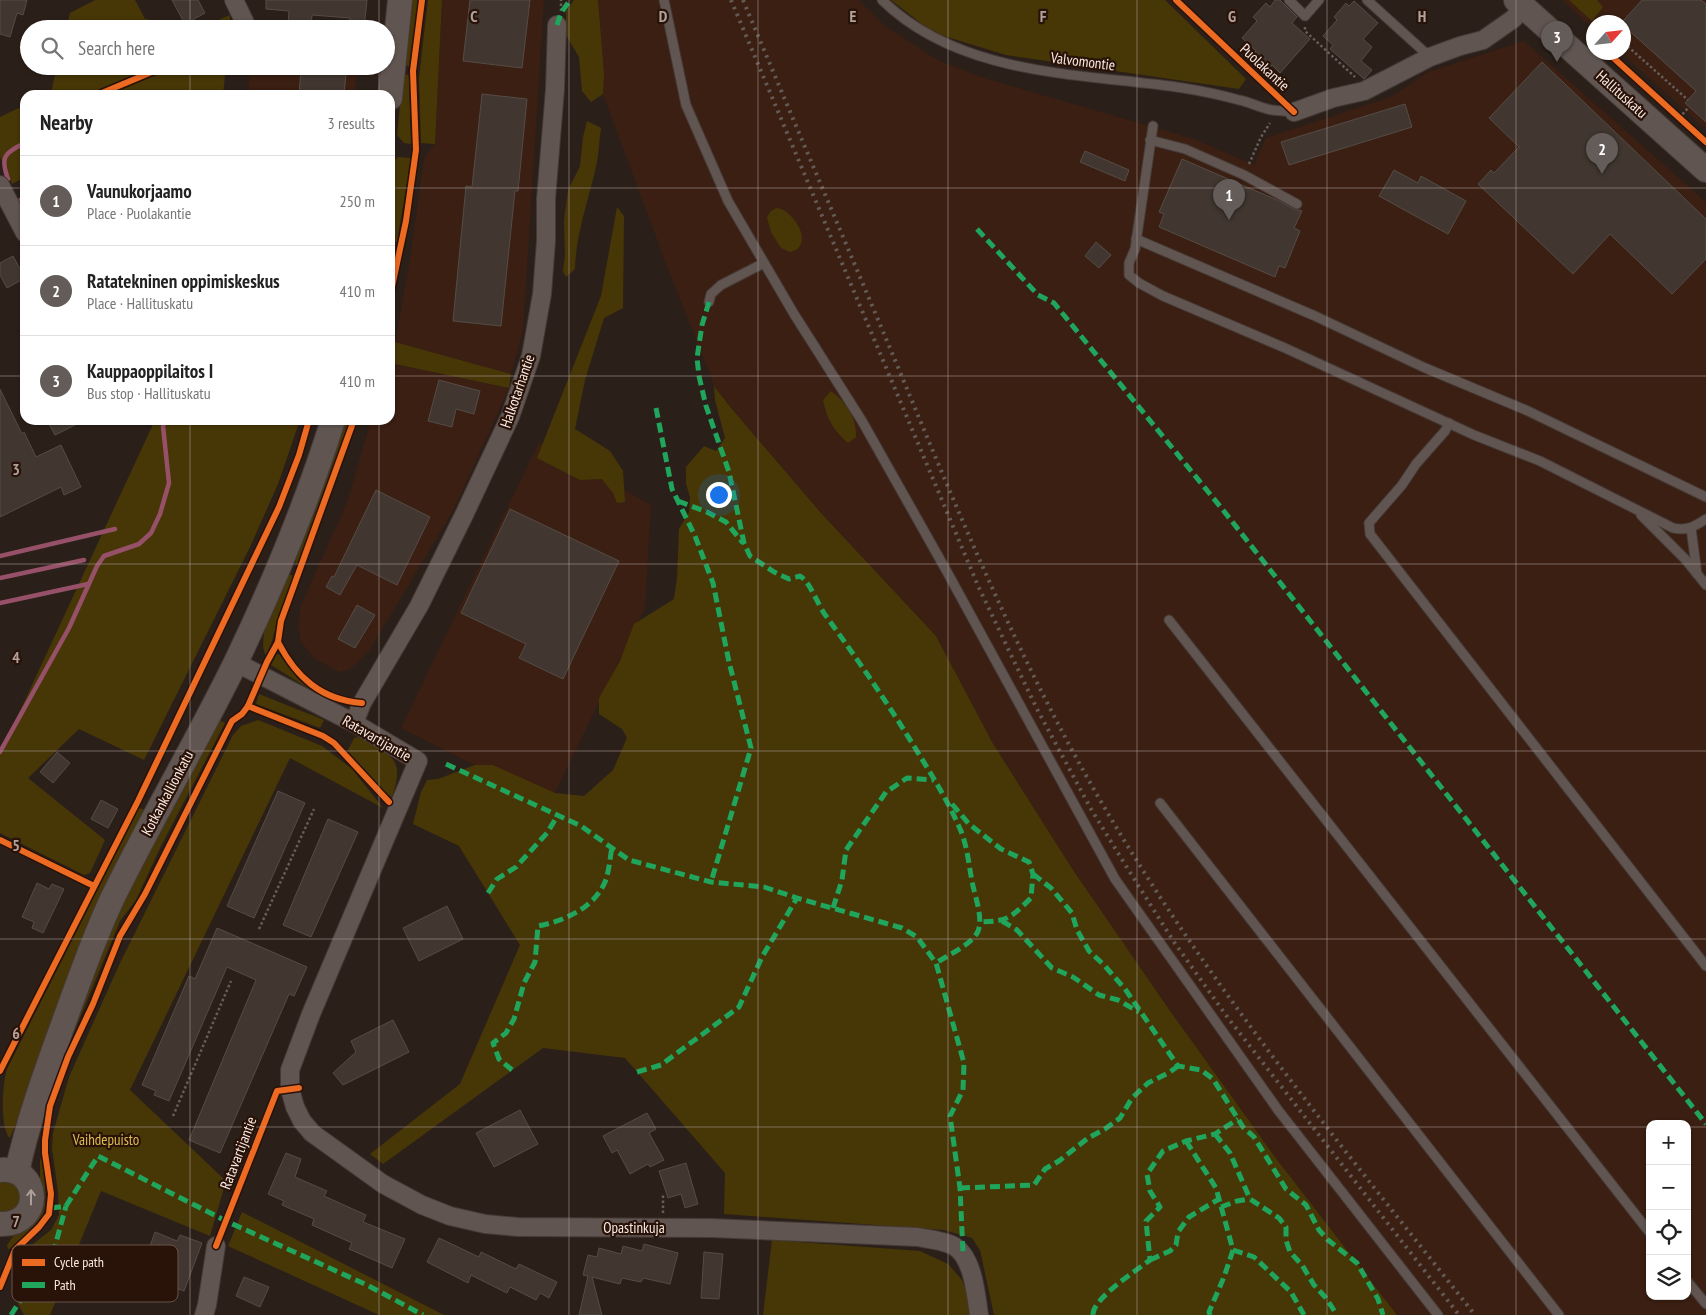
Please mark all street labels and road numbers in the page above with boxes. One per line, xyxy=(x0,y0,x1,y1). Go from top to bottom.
street label: Puolakantie xyxy=(1236,39,1294,95)
street label: Valvomontie xyxy=(1049,48,1116,74)
street label: Hallituskatu xyxy=(1592,66,1652,122)
street label: Halkotarhantie xyxy=(496,352,538,430)
street label: Ratavartijantie xyxy=(339,711,415,765)
street label: Kotkankallionkatu xyxy=(137,747,197,839)
street label: Ratavartijantie xyxy=(215,1114,261,1192)
street label: Opastinkuja xyxy=(603,1218,665,1237)

